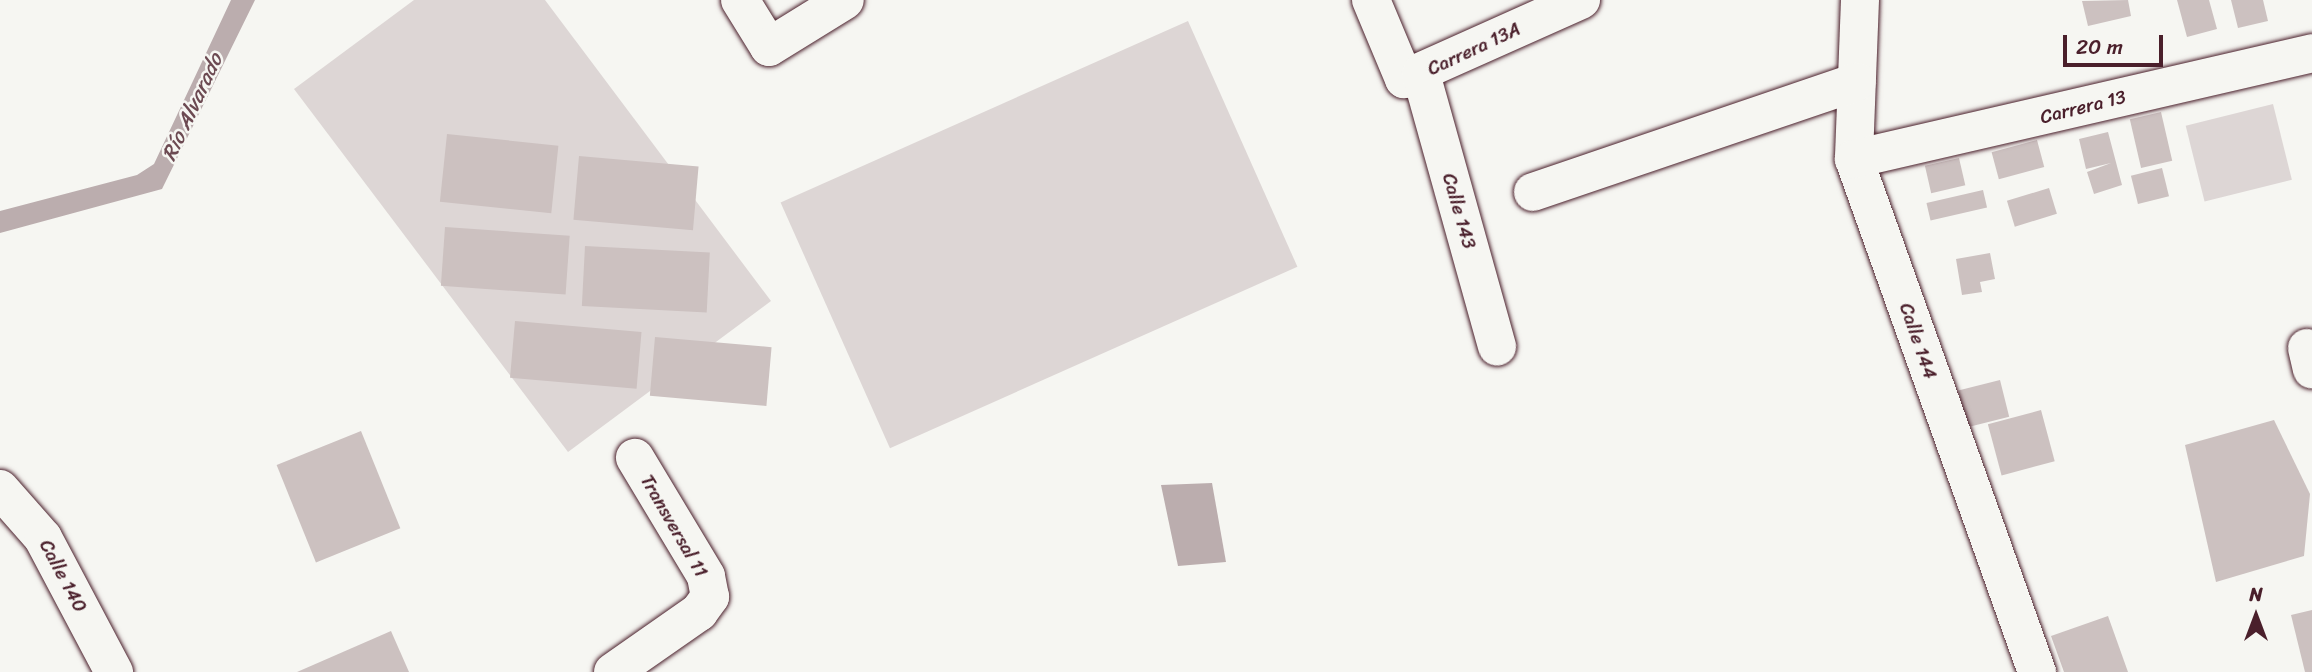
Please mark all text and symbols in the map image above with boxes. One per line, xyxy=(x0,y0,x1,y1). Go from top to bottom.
street label: Carrera 13A xyxy=(1424,18,1524,80)
scale bar xyxy=(2067,21,2167,65)
text: 20 m xyxy=(2076,28,2123,66)
water label: Río Alvarado xyxy=(156,49,228,165)
street label: Carrera 13 xyxy=(2038,85,2128,129)
street label: Calle 143 xyxy=(1437,171,1481,251)
street label: Calle 144 xyxy=(1894,300,1942,382)
street label: Transversal 11 xyxy=(635,471,713,581)
street label: Calle 140 xyxy=(34,536,92,616)
text: N xyxy=(2249,578,2263,611)
north arrow xyxy=(2221,581,2291,651)

